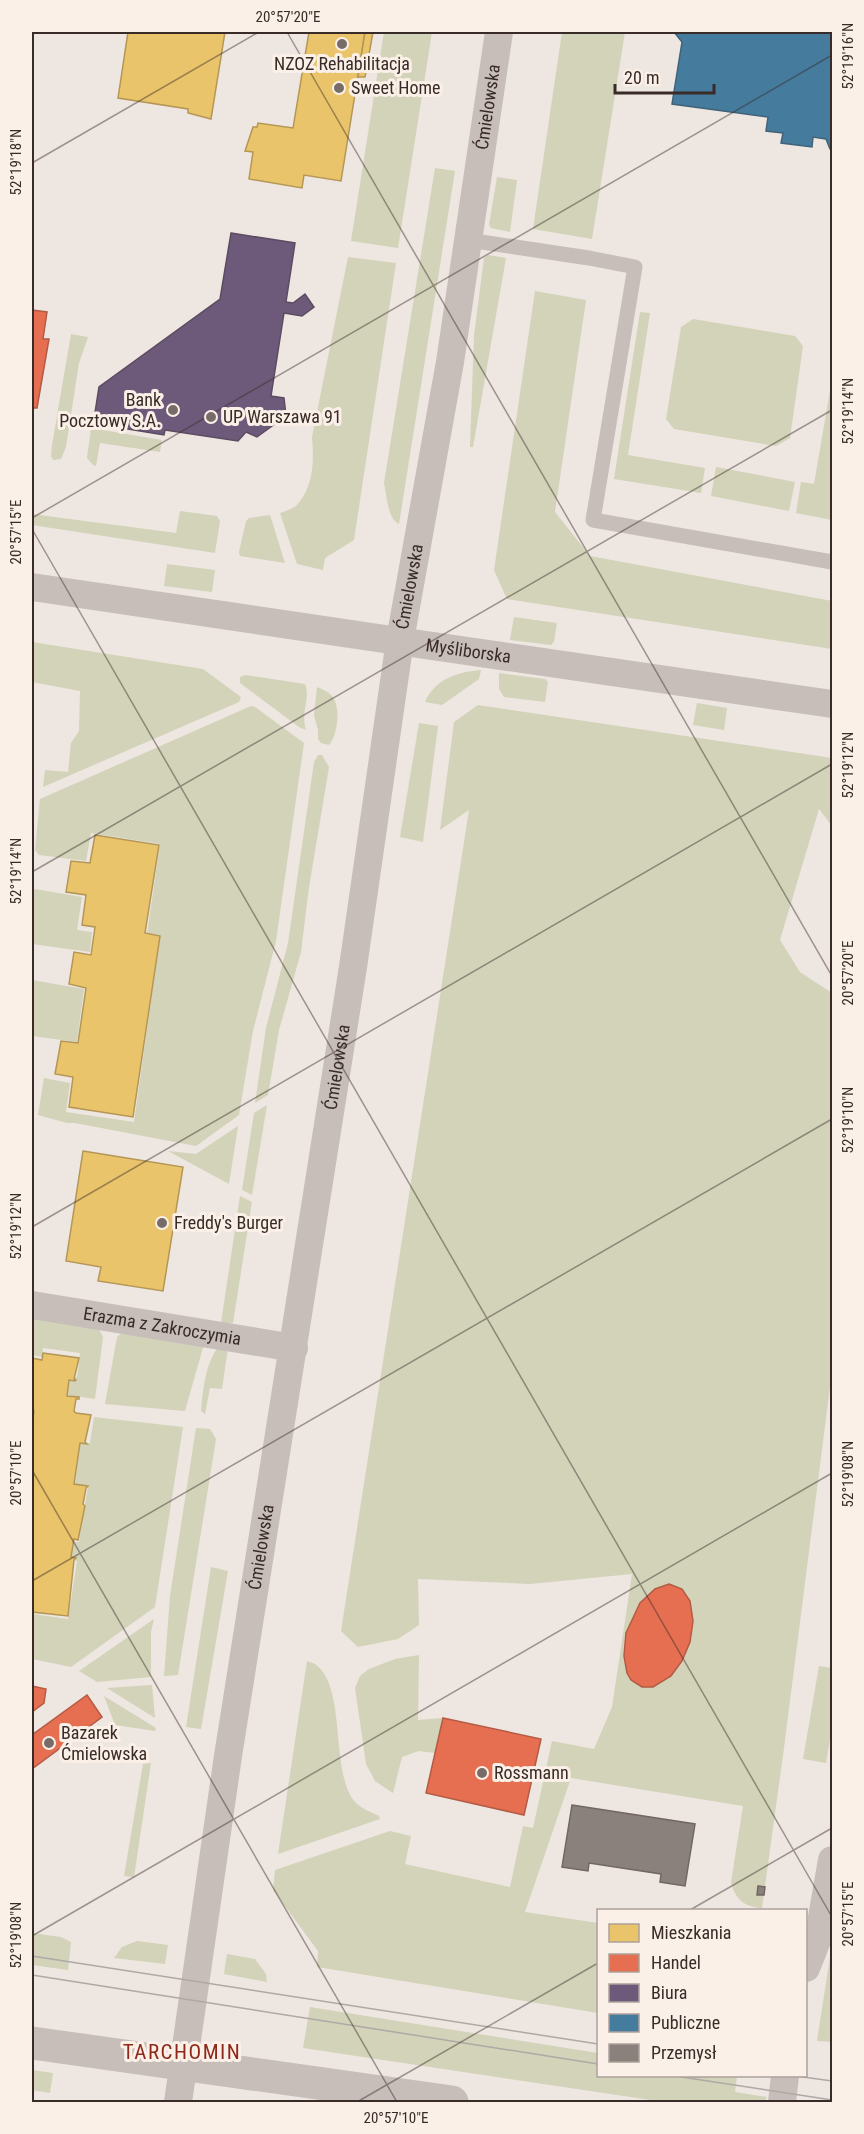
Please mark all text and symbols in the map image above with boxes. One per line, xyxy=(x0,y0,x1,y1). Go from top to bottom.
text: 20°57'20"E xyxy=(256,8,320,26)
text: 52°19'16"N xyxy=(839,23,857,89)
marker: NZOZ Rehabilitacja xyxy=(335,37,349,51)
place label: NZOZ Rehabilitacja xyxy=(274,53,410,74)
scale bar xyxy=(615,57,714,95)
street label: Ćmielowska xyxy=(471,63,504,151)
text: 20 m xyxy=(624,67,659,88)
place label: Sweet Home xyxy=(351,77,441,98)
marker: Sweet Home xyxy=(332,81,346,95)
text: 52°19'18"N xyxy=(7,129,25,195)
text: 52°19'14"N xyxy=(839,378,857,444)
place label: Bank Pocztowy S.A. xyxy=(59,389,161,431)
marker: Bank Pocztowy S.A. xyxy=(166,403,180,417)
place label: UP Warszawa 91 xyxy=(223,406,342,427)
marker: UP Warszawa 91 xyxy=(204,410,218,424)
text: 20°57'15"E xyxy=(7,500,25,564)
street label: Ćmielowska xyxy=(391,542,427,631)
street label: Myśliborska xyxy=(424,634,512,667)
text: 52°19'12"N xyxy=(839,732,857,798)
text: 52°19'14"N xyxy=(7,838,25,904)
text: 20°57'20"E xyxy=(839,941,857,1005)
street label: Ćmielowska xyxy=(320,1023,354,1111)
text: 52°19'10"N xyxy=(839,1087,857,1153)
text: 52°19'12"N xyxy=(7,1193,25,1259)
place label: Freddy's Burger xyxy=(174,1212,284,1233)
marker: Freddy's Burger xyxy=(155,1216,169,1230)
street label: Erazma z Zakroczymia xyxy=(82,1303,243,1349)
text: 20°57'10"E xyxy=(7,1441,25,1505)
text: 52°19'08"N xyxy=(839,1441,857,1507)
street label: Ćmielowska xyxy=(243,1503,278,1591)
place label: Bazarek Ćmielowska xyxy=(61,1722,147,1764)
marker: Bazarek Ćmielowska xyxy=(42,1736,56,1750)
place label: Rossmann xyxy=(494,1762,569,1783)
marker: Rossmann xyxy=(475,1766,489,1780)
text: 20°57'15"E xyxy=(839,1882,857,1946)
text: 52°19'08"N xyxy=(7,1902,25,1968)
legend xyxy=(597,1909,807,2077)
text: Mieszkania xyxy=(651,1922,731,1943)
text: Handel xyxy=(651,1952,701,1973)
text: Biura xyxy=(651,1982,687,2003)
text: Publiczne xyxy=(651,2012,720,2033)
district label: TARCHOMIN xyxy=(123,2040,241,2064)
text: Przemysł xyxy=(651,2042,717,2063)
text: 20°57'10"E xyxy=(364,2109,428,2127)

